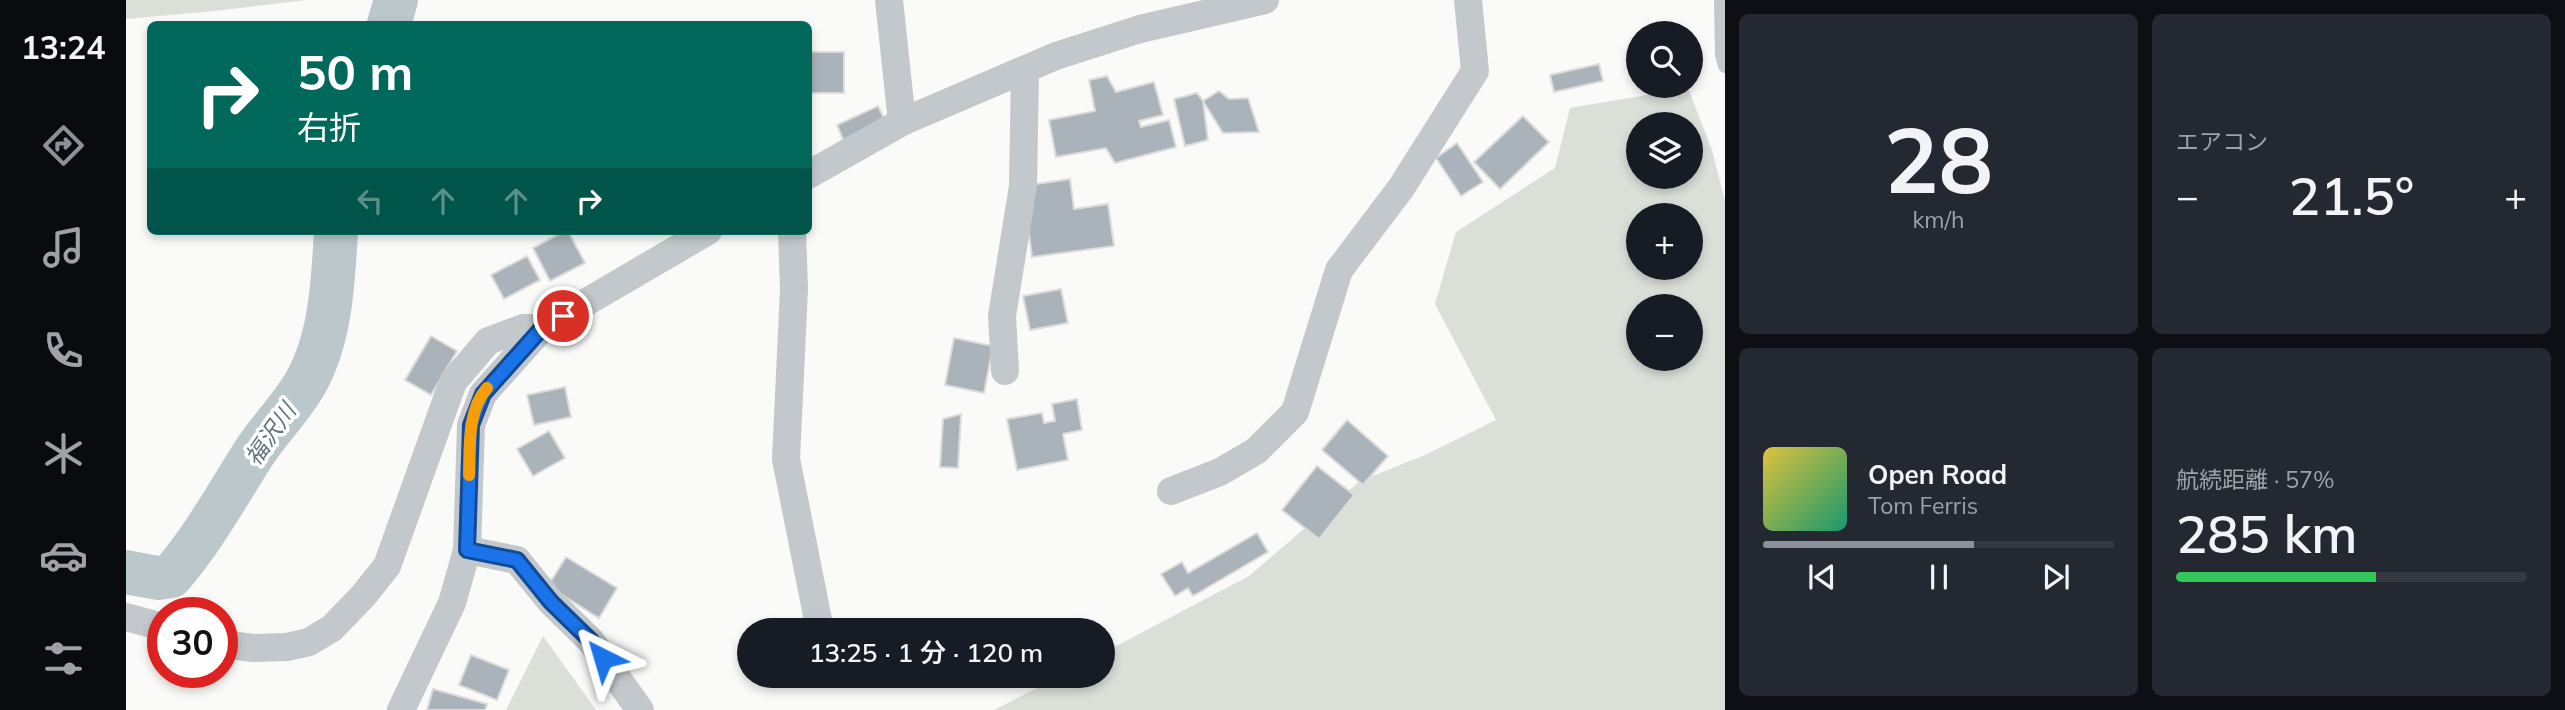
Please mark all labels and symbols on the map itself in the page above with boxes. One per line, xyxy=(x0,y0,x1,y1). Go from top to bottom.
pin xyxy=(533,286,593,346)
water label: 福沢川 xyxy=(238,395,303,471)
speed limit sign: 30 xyxy=(147,597,238,688)
position arrow xyxy=(566,621,640,695)

